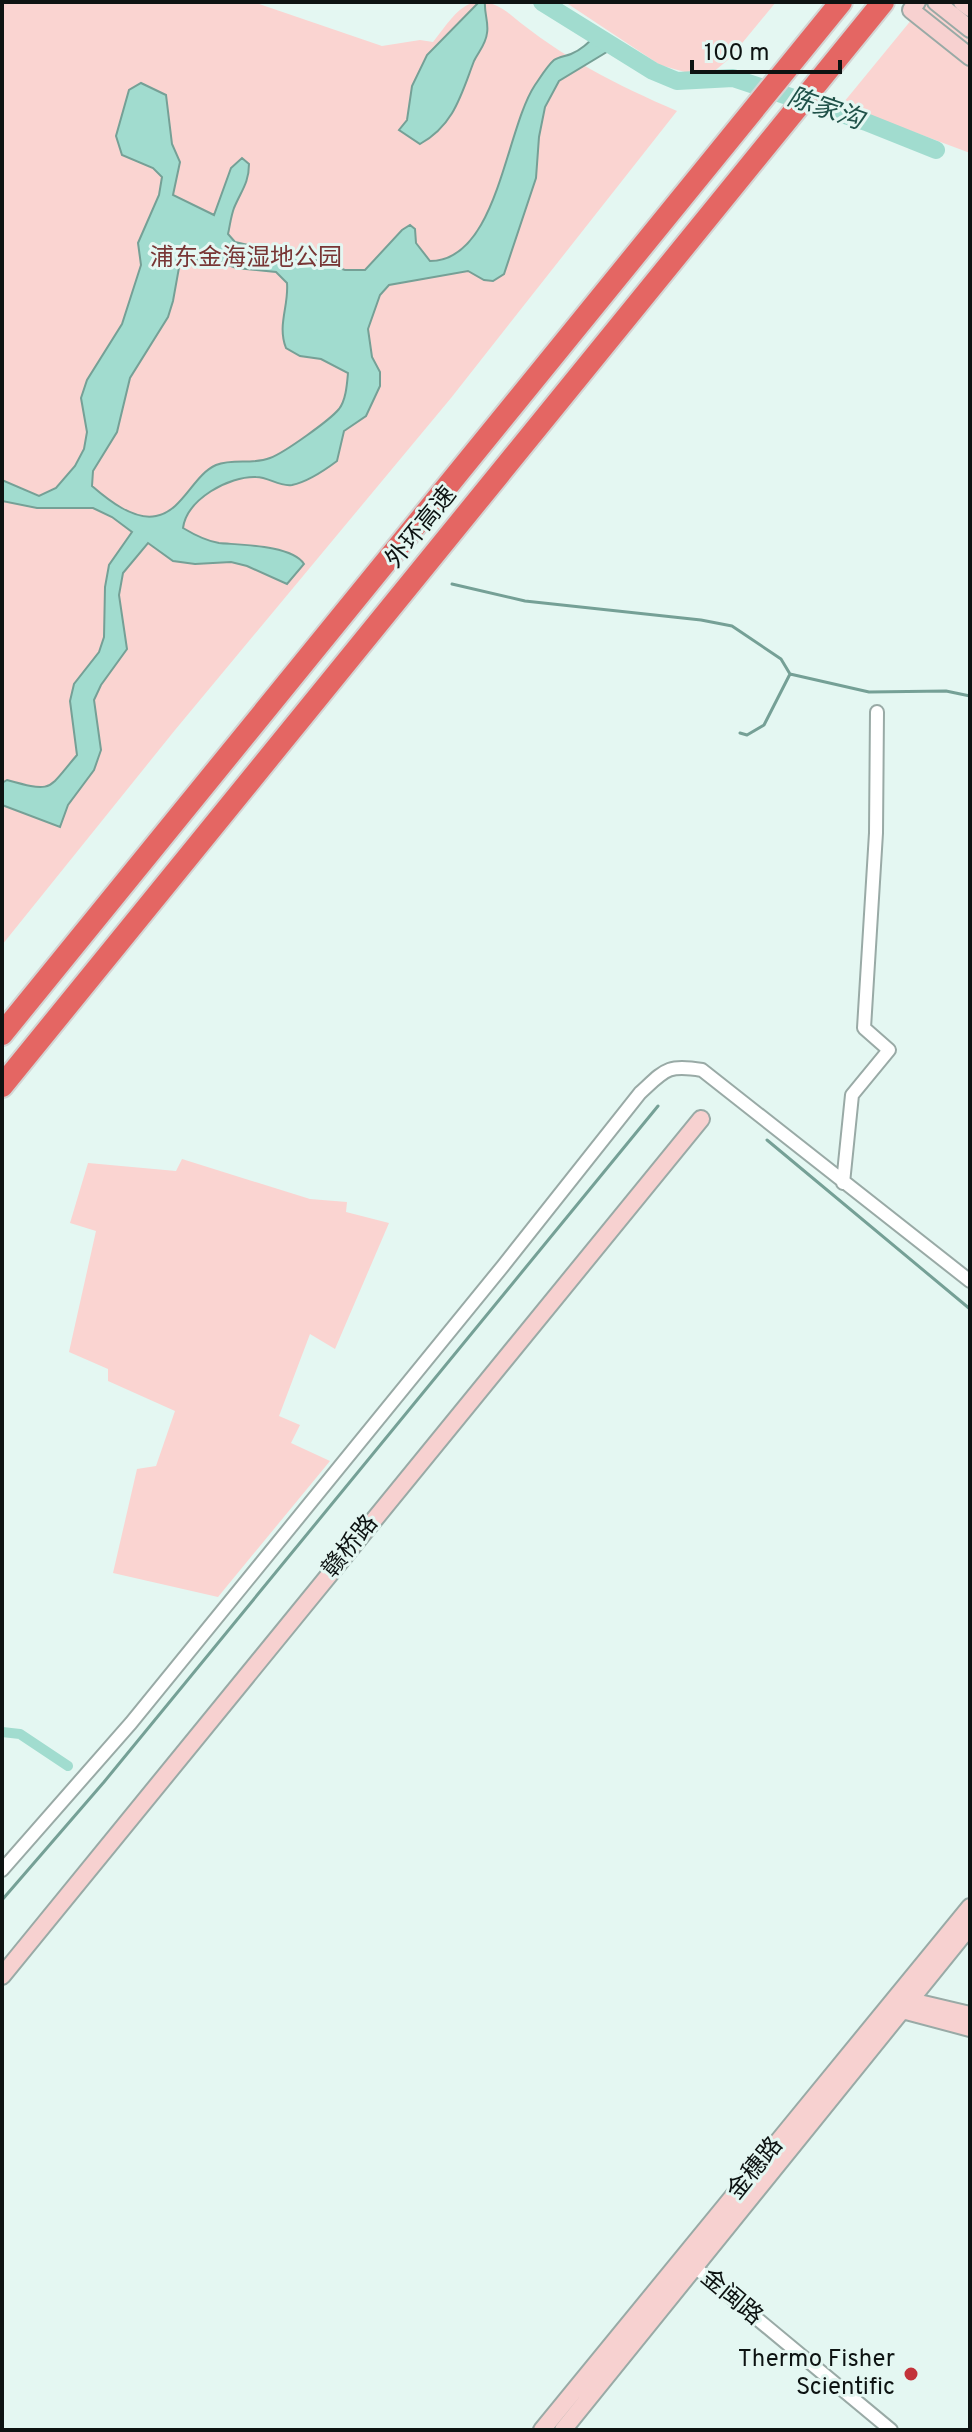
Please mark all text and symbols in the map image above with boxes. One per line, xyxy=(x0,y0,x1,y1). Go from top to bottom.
scale bar xyxy=(692,24,840,74)
text: 100 m xyxy=(704,39,770,69)
water label: 陈家沟 xyxy=(783,82,870,139)
park label: 浦东金海湿地公园 xyxy=(150,244,342,274)
street label: 外环高速 xyxy=(380,481,464,575)
street label: 赣桥路 xyxy=(317,1510,385,1584)
street label: 金穗路 xyxy=(722,2132,790,2206)
street label: 金闽路 xyxy=(694,2263,768,2333)
place label: Thermo Fisher Scientific xyxy=(738,2345,895,2403)
marker: Thermo Fisher Scientific xyxy=(902,2365,920,2383)

